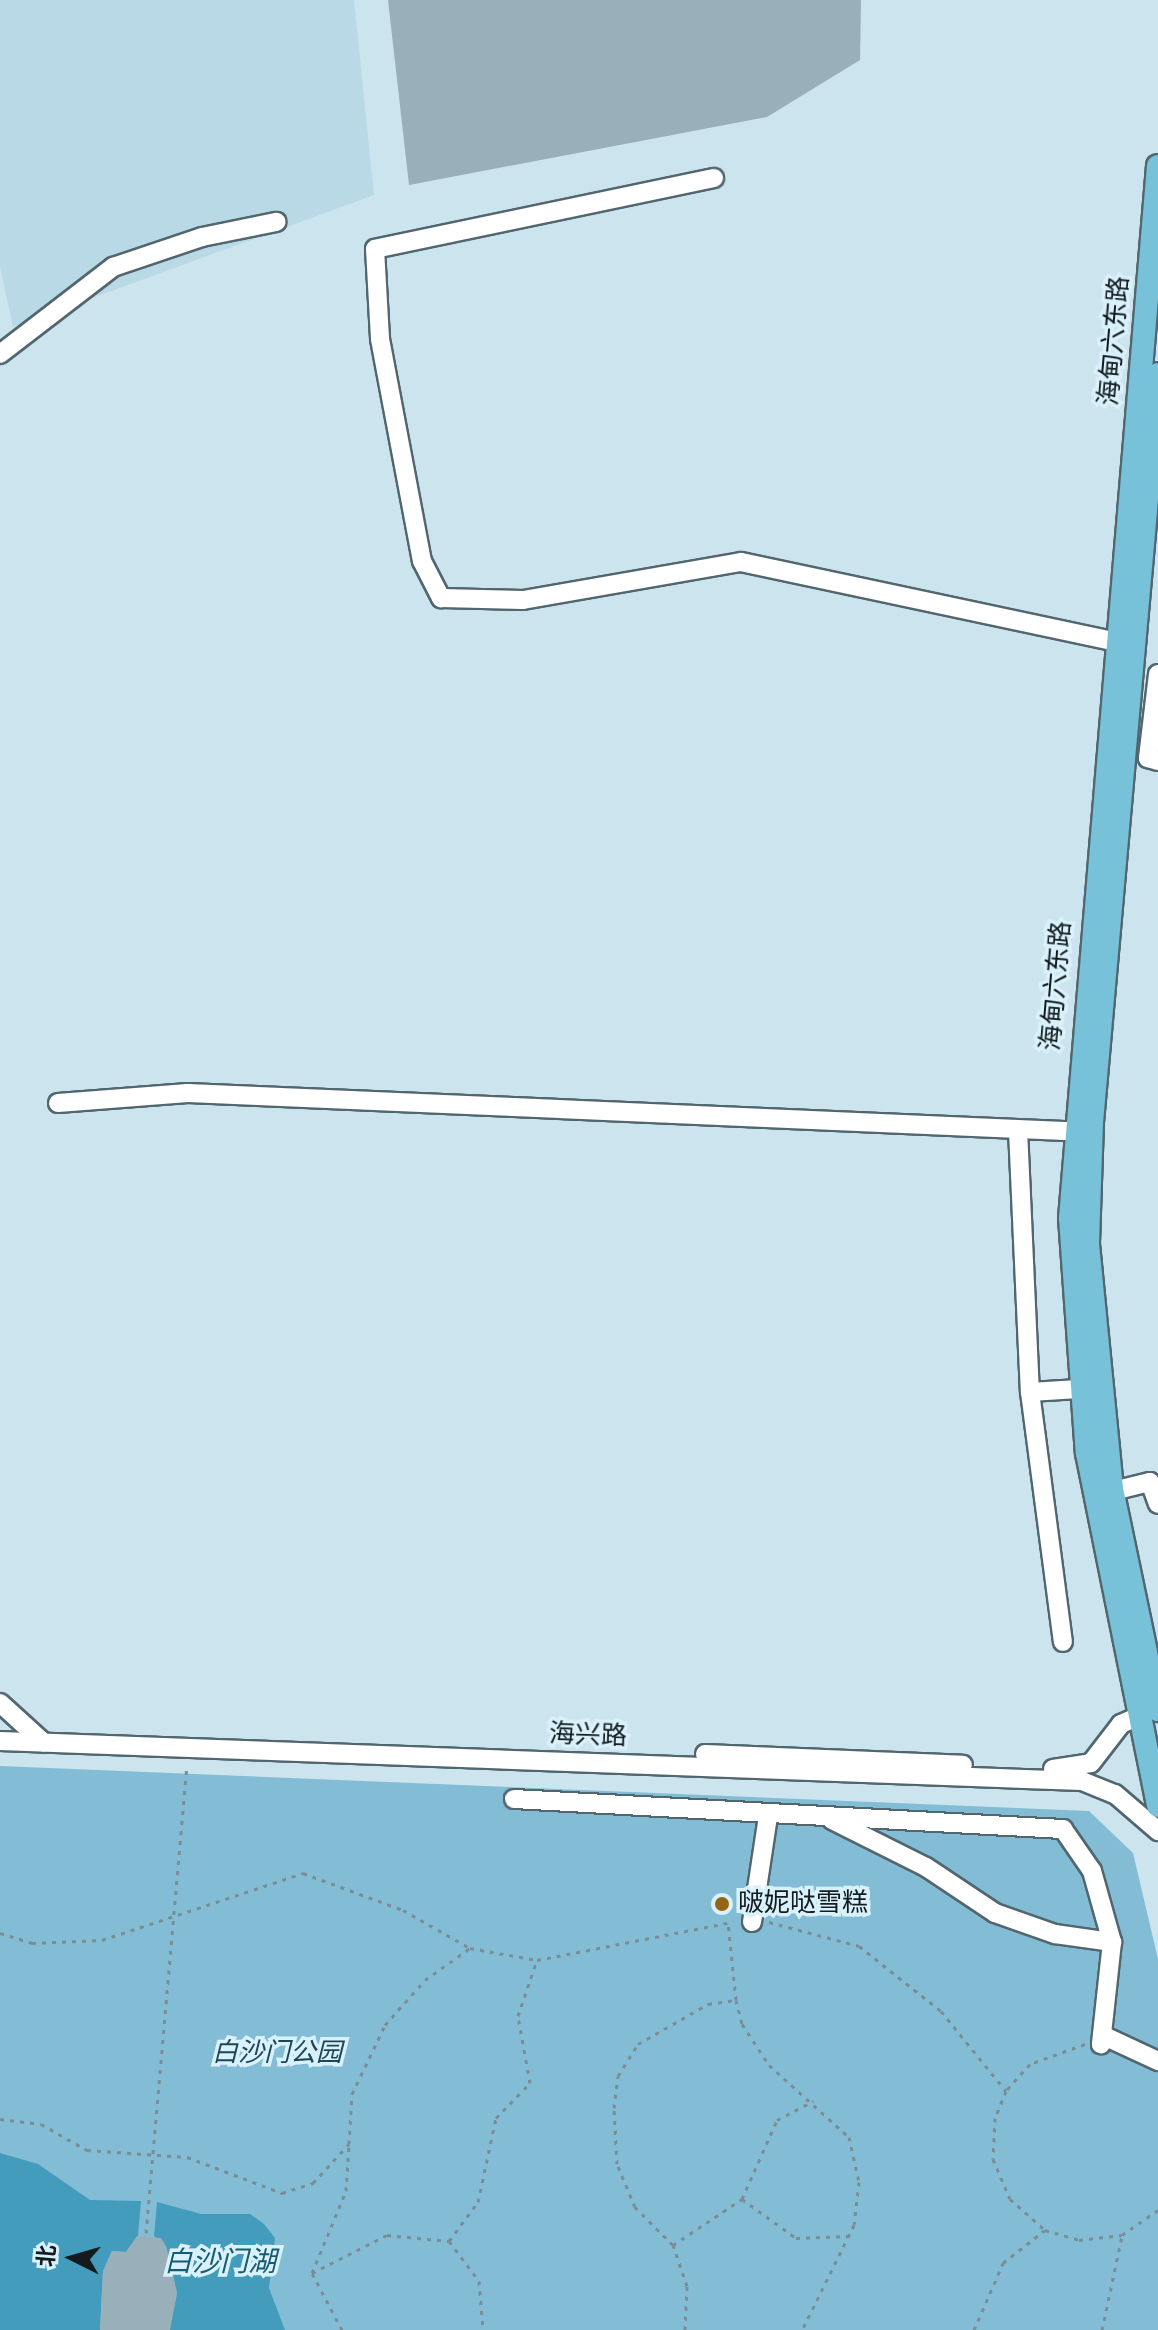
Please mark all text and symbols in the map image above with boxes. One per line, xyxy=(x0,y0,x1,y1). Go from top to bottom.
street label: 海甸六东路 xyxy=(1094,275,1136,407)
street label: 海甸六东路 xyxy=(1036,920,1078,1052)
street label: 海兴路 xyxy=(548,1719,628,1753)
place label: 啵妮哒雪糕 xyxy=(738,1888,868,1920)
marker: 啵妮哒雪糕 xyxy=(713,1895,731,1913)
park label: 白沙门公园 xyxy=(212,2038,342,2070)
north arrow xyxy=(32,2218,112,2298)
text: 北 xyxy=(30,2243,65,2268)
water label: 白沙门湖 xyxy=(164,2246,276,2280)

